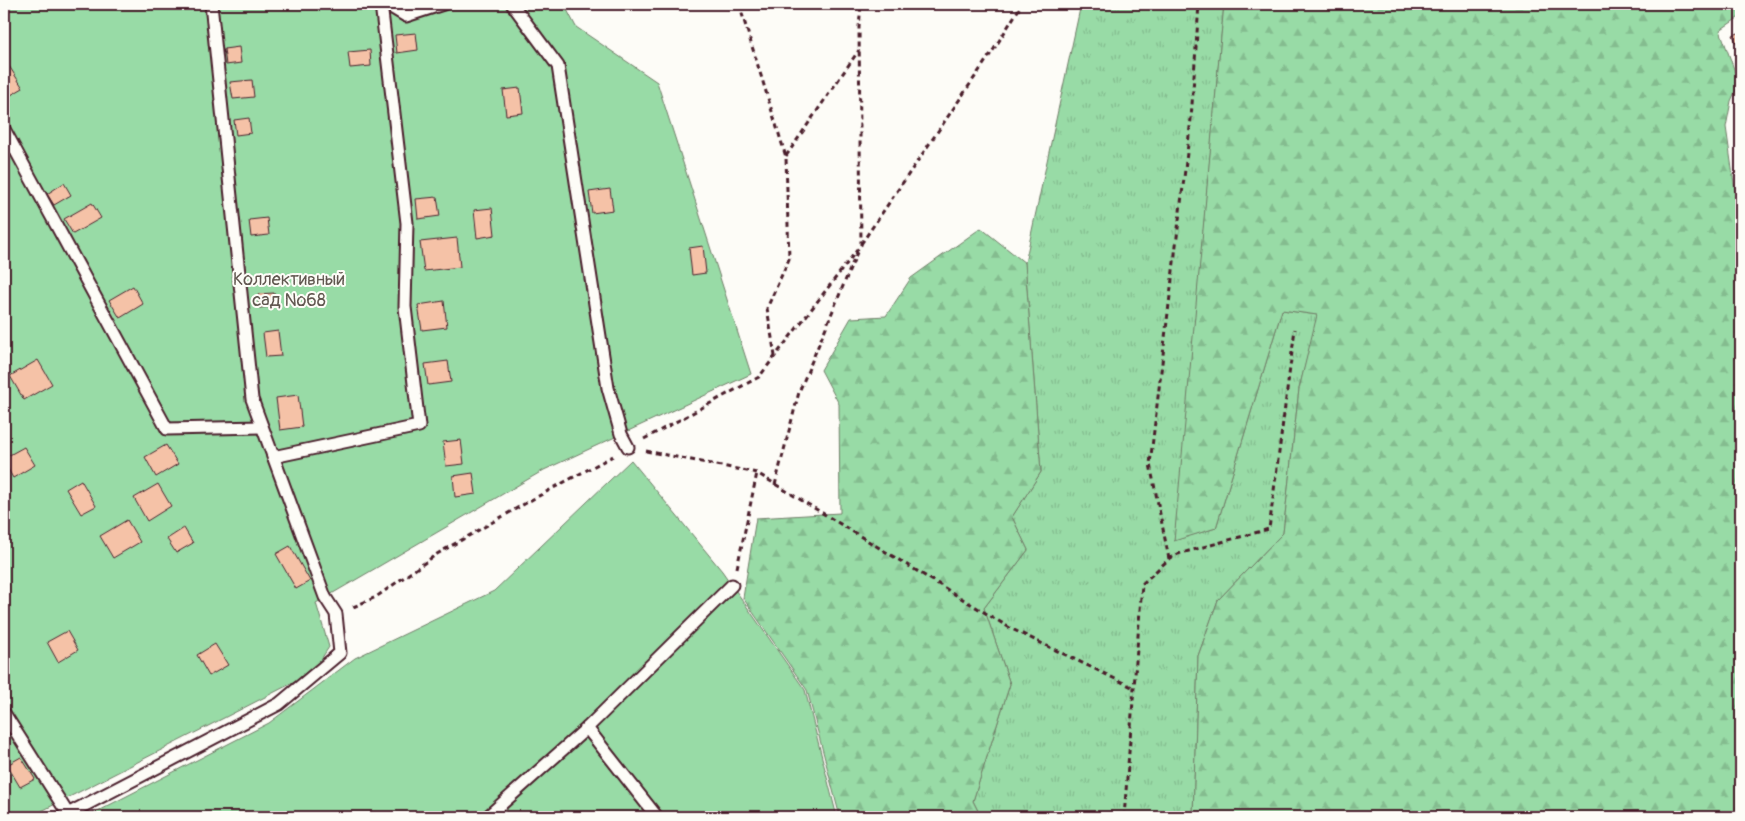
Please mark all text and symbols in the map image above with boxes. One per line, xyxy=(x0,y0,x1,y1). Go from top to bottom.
park label: Коллективный сад №68 xyxy=(233,268,345,312)

